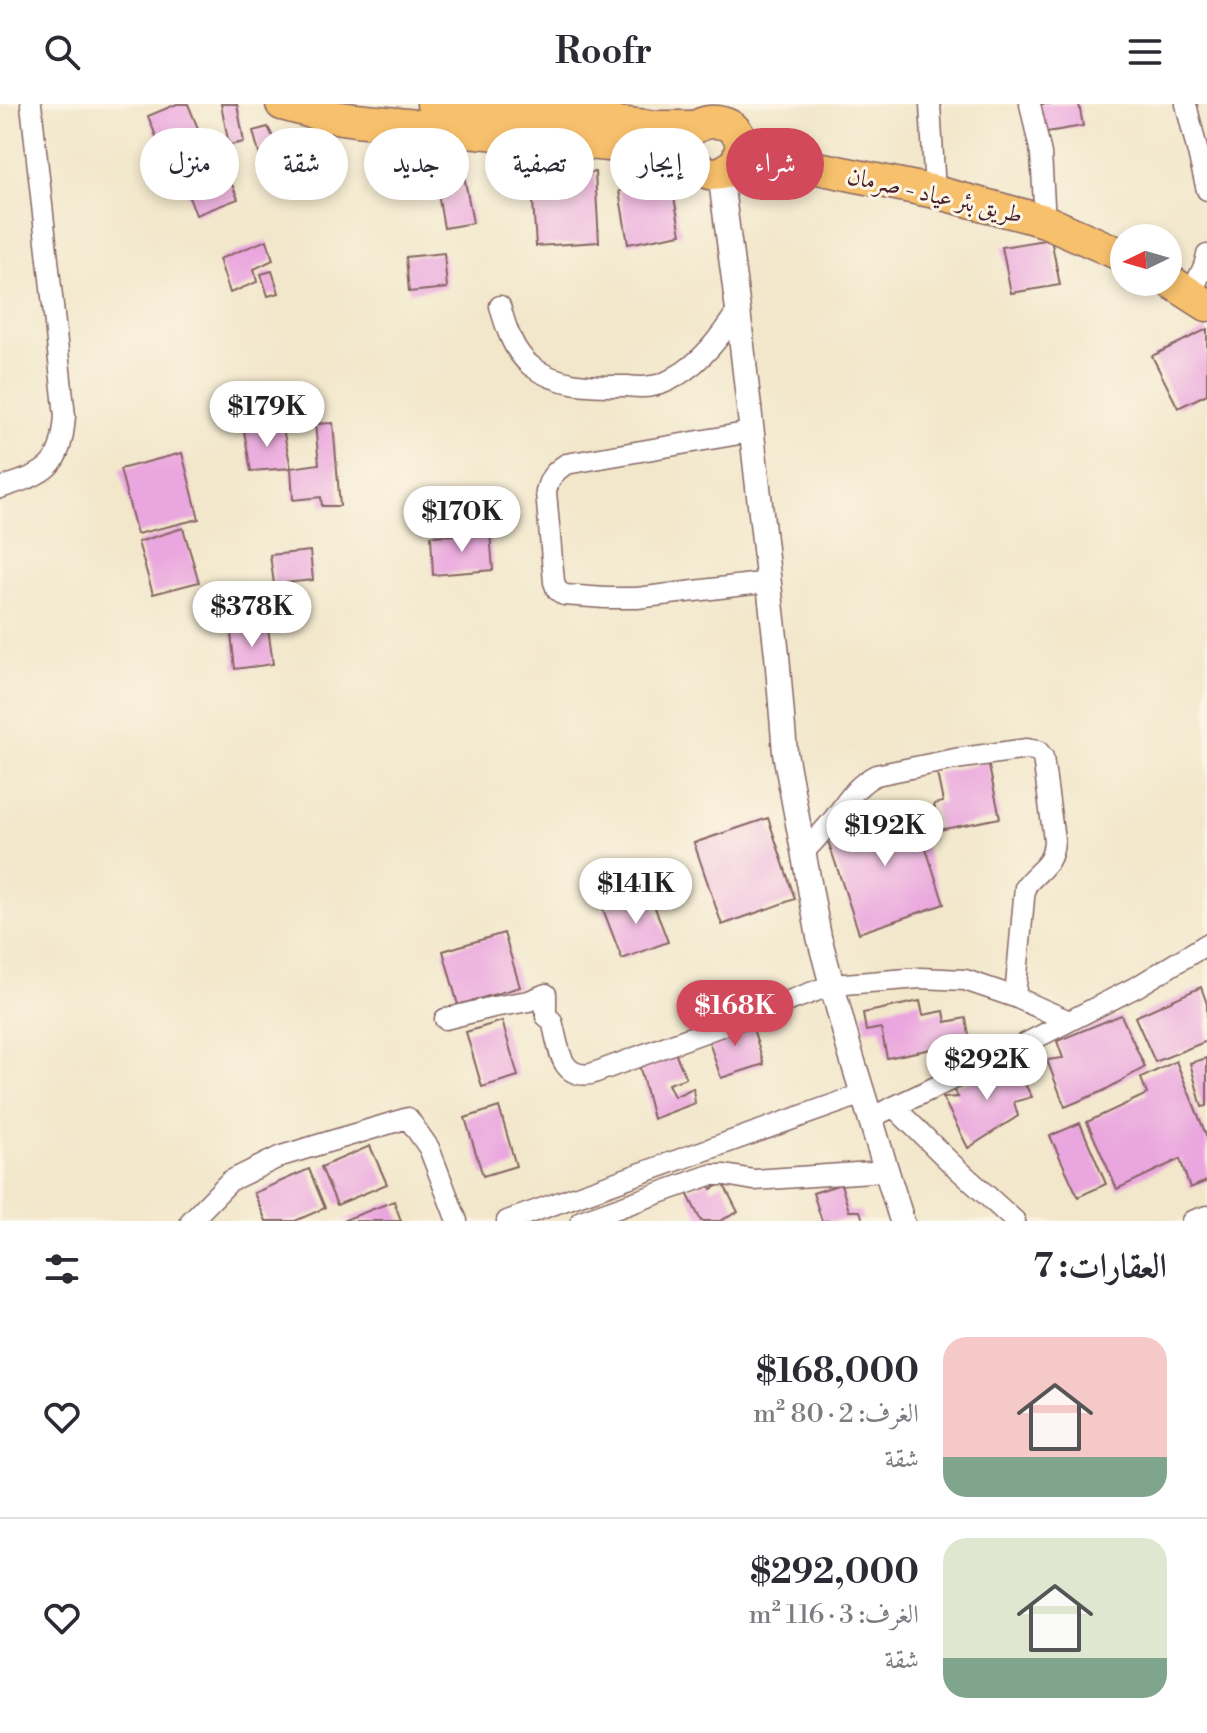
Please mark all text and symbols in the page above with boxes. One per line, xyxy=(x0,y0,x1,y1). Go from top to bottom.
icon: search xyxy=(40,30,84,74)
text: Roofr xyxy=(555,30,652,75)
icon: menu xyxy=(1123,30,1167,74)
chip: منزل xyxy=(140,128,239,200)
chip: شقة xyxy=(255,128,348,200)
chip: جديد xyxy=(364,128,469,200)
chip: تصفية xyxy=(485,128,594,200)
chip: إيجار xyxy=(610,128,710,200)
chip: شراء xyxy=(726,128,824,200)
street label: طريق بئر عياد - صرمان xyxy=(844,161,1025,231)
north arrow xyxy=(1110,224,1182,296)
map controls xyxy=(1110,224,1182,296)
pin: $179K xyxy=(211,381,323,449)
text: $179K xyxy=(228,391,306,423)
pin: $170K xyxy=(406,486,518,554)
text: $170K xyxy=(422,496,502,528)
pin: $378K xyxy=(196,581,308,649)
text: $378K xyxy=(210,591,294,623)
pin: $192K xyxy=(829,800,941,868)
text: $192K xyxy=(844,810,926,842)
pin: $141K xyxy=(580,858,692,926)
text: $141K xyxy=(597,868,675,900)
pin: $168K xyxy=(679,980,791,1048)
text: $168K xyxy=(694,990,776,1022)
pin: $292K xyxy=(931,1034,1043,1102)
text: $292K xyxy=(944,1044,1030,1076)
text: العقارات: 7 xyxy=(1033,1246,1167,1288)
icon: filters xyxy=(40,1247,84,1291)
text: $168,000 xyxy=(756,1351,919,1393)
icon: home xyxy=(1007,1369,1103,1465)
icon: heart xyxy=(40,1395,84,1439)
text: الغرف: 2 · 80 m² xyxy=(753,1398,919,1430)
text: شقة xyxy=(885,1443,919,1475)
text: $292,000 xyxy=(750,1552,919,1594)
icon: home xyxy=(1007,1570,1103,1666)
icon: heart xyxy=(40,1596,84,1640)
text: الغرف: 3 · 116 m² xyxy=(749,1599,919,1631)
text: شقة xyxy=(885,1644,919,1676)

